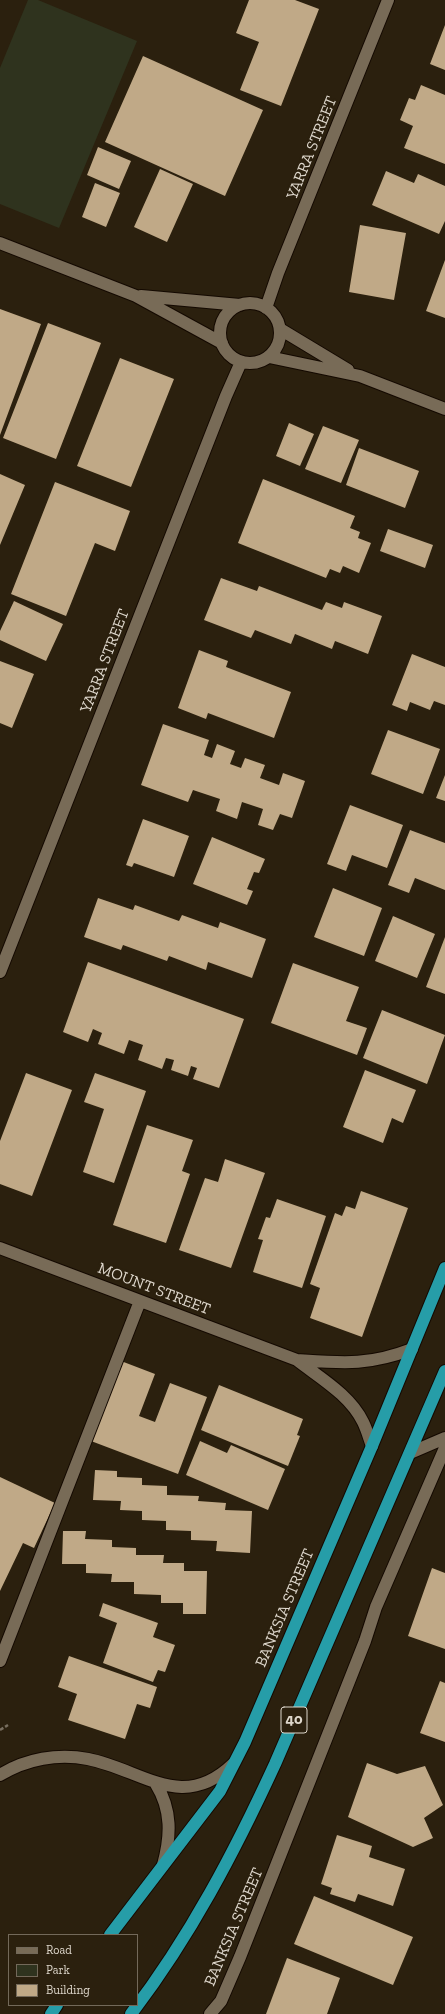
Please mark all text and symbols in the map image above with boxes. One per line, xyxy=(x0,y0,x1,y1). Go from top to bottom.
street label: YARRA STREET xyxy=(283,94,341,202)
street label: YARRA STREET xyxy=(76,606,134,716)
street label: MOUNT STREET xyxy=(95,1259,213,1319)
street label: BANKSIA STREET xyxy=(251,1546,319,1670)
road number: 40 xyxy=(281,1707,307,1733)
street label: BANKSIA STREET xyxy=(200,1865,268,1989)
legend xyxy=(8,1934,138,2006)
text: Road xyxy=(46,1943,72,1957)
text: Park xyxy=(46,1963,70,1977)
text: Building xyxy=(46,1983,90,1997)

